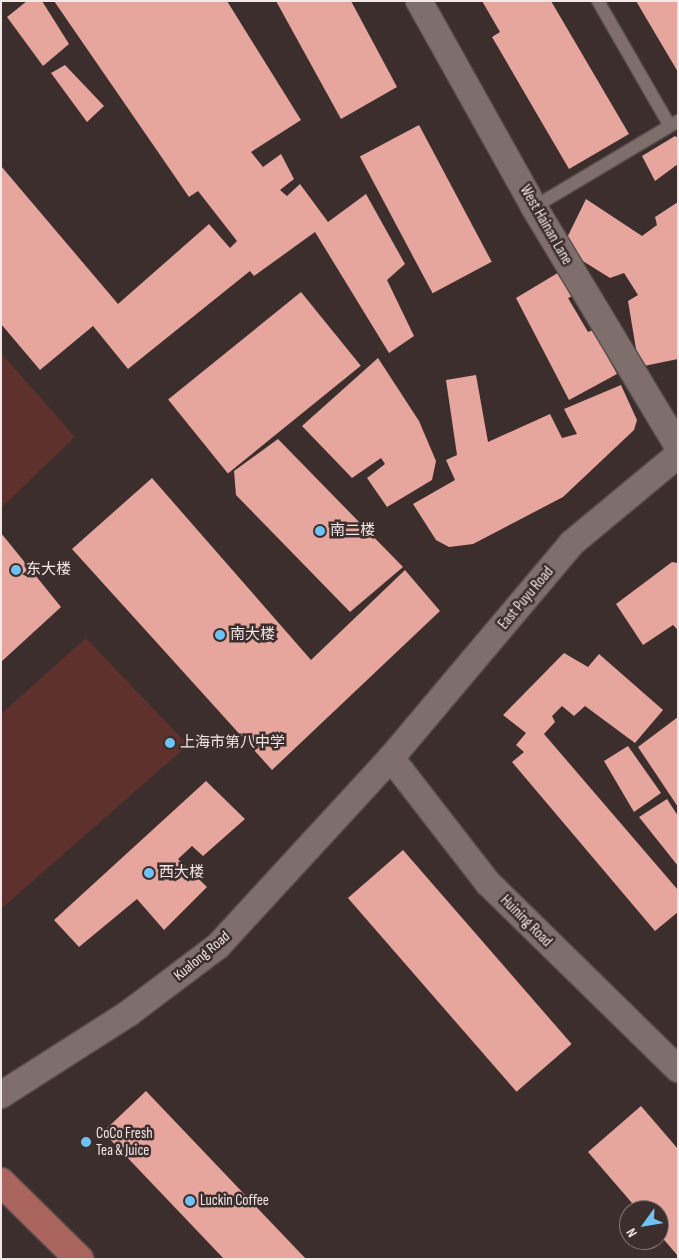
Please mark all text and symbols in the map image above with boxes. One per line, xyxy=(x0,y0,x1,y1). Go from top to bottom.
street label: West Hainan Lane xyxy=(516,182,576,268)
place label: 南二楼 xyxy=(330,522,375,540)
marker: 南二楼 xyxy=(314,525,326,537)
place label: 东大楼 xyxy=(26,561,71,579)
street label: East Puyu Road xyxy=(495,563,557,633)
marker: 东大楼 xyxy=(10,564,22,576)
place label: 南大楼 xyxy=(230,626,275,644)
marker: 南大楼 xyxy=(214,629,226,641)
place label: 上海市第八中学 xyxy=(180,734,285,752)
marker: 上海市第八中学 xyxy=(164,737,176,749)
place label: 西大楼 xyxy=(159,864,204,882)
marker: 西大楼 xyxy=(143,867,155,879)
street label: Huining Road xyxy=(496,891,556,951)
street label: Kualong Road xyxy=(170,927,234,985)
place label: CoCo Fresh Tea & Juice xyxy=(96,1124,153,1159)
marker: CoCo Fresh Tea & Juice xyxy=(80,1136,92,1148)
place label: Luckin Coffee xyxy=(200,1192,269,1210)
marker: Luckin Coffee xyxy=(184,1195,196,1207)
north arrow xyxy=(619,1200,669,1250)
text: N xyxy=(623,1225,641,1240)

